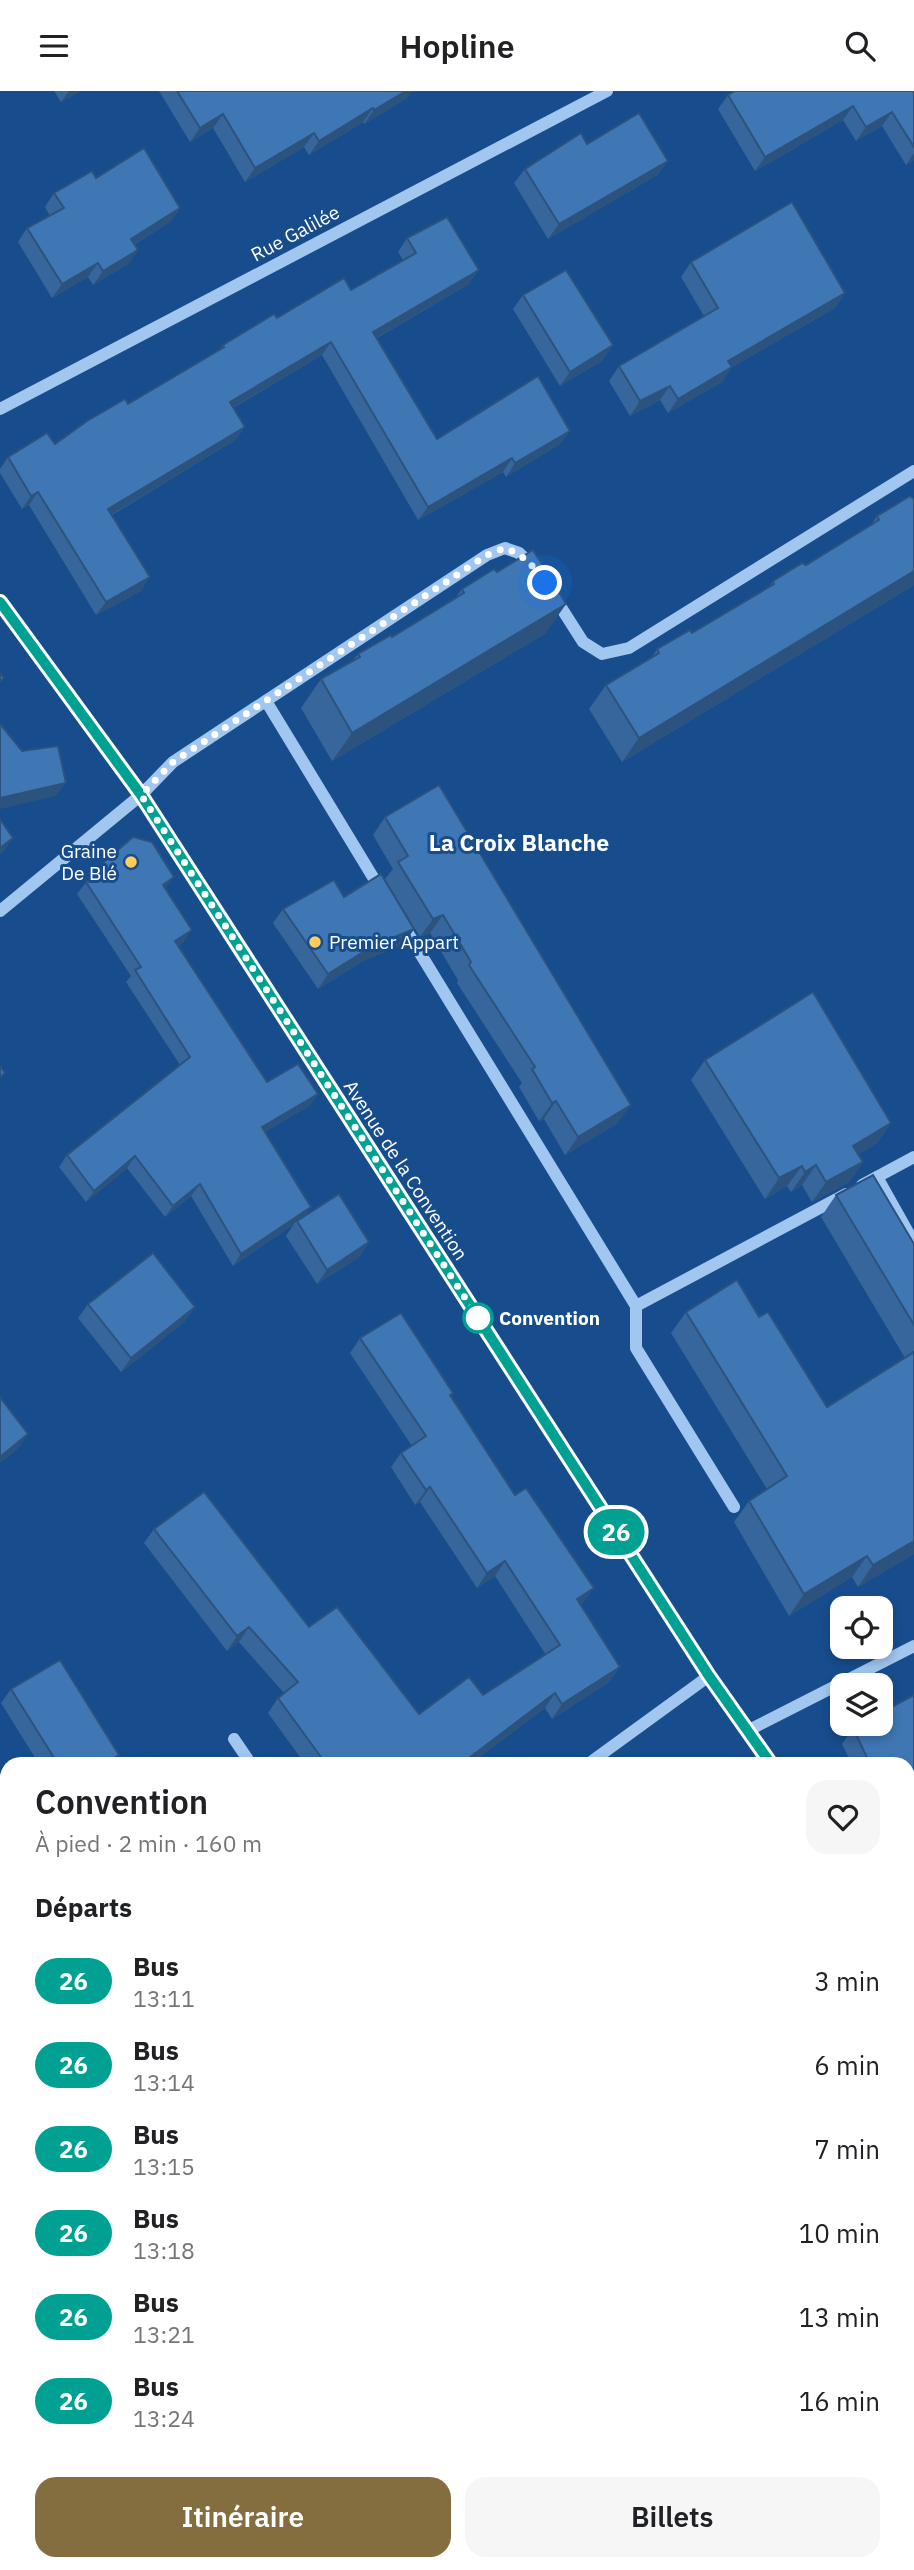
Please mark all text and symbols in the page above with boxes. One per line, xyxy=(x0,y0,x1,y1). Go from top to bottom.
text: Hopline xyxy=(399,25,515,67)
icon: menu xyxy=(35,27,73,65)
icon: search xyxy=(841,27,879,65)
street label: Rue Galilée xyxy=(246,200,344,266)
your location xyxy=(527,565,562,600)
district label: La Croix Blanche xyxy=(429,827,609,857)
place label: Graine De Blé xyxy=(61,839,117,885)
marker: Graine De Blé xyxy=(123,854,139,870)
place label: Premier Appart xyxy=(329,930,459,954)
marker: Premier Appart xyxy=(307,934,323,950)
street label: Avenue de la Convention xyxy=(339,1075,473,1265)
marker: Convention xyxy=(463,1303,493,1333)
place label: Convention xyxy=(499,1306,600,1330)
line badge: 26 xyxy=(584,1509,648,1555)
text: 26 xyxy=(602,1516,630,1548)
map controls xyxy=(830,1596,893,1736)
button: locate xyxy=(830,1596,893,1659)
button: layers xyxy=(830,1673,893,1736)
text: Convention xyxy=(35,1780,208,1823)
button: heart xyxy=(806,1780,880,1854)
text: À pied · 2 min · 160 m xyxy=(35,1828,262,1858)
text: Départs xyxy=(35,1890,132,1924)
text: Bus xyxy=(133,1949,179,1983)
text: 3 min xyxy=(814,1964,880,1998)
text: 26 xyxy=(59,1965,88,1997)
text: 13:11 xyxy=(133,1983,195,2013)
text: Bus xyxy=(133,2033,179,2067)
text: 6 min xyxy=(814,2048,880,2082)
text: 26 xyxy=(59,2049,88,2081)
text: 13:14 xyxy=(133,2067,195,2097)
text: Bus xyxy=(133,2117,179,2151)
text: 7 min xyxy=(814,2132,880,2166)
text: 26 xyxy=(59,2133,88,2165)
text: 13:15 xyxy=(133,2151,195,2181)
text: Bus xyxy=(133,2201,179,2235)
text: 10 min xyxy=(799,2216,880,2250)
text: 26 xyxy=(59,2217,88,2249)
text: 13:18 xyxy=(133,2235,195,2265)
text: Bus xyxy=(133,2285,179,2319)
text: 13 min xyxy=(799,2300,880,2334)
text: 26 xyxy=(59,2301,88,2333)
text: 13:21 xyxy=(133,2319,195,2349)
text: Bus xyxy=(133,2369,179,2403)
text: 16 min xyxy=(799,2384,880,2418)
text: 26 xyxy=(59,2385,88,2417)
text: 13:24 xyxy=(133,2403,195,2433)
button: Itinéraire xyxy=(35,2477,451,2557)
button: Billets xyxy=(465,2477,880,2557)

